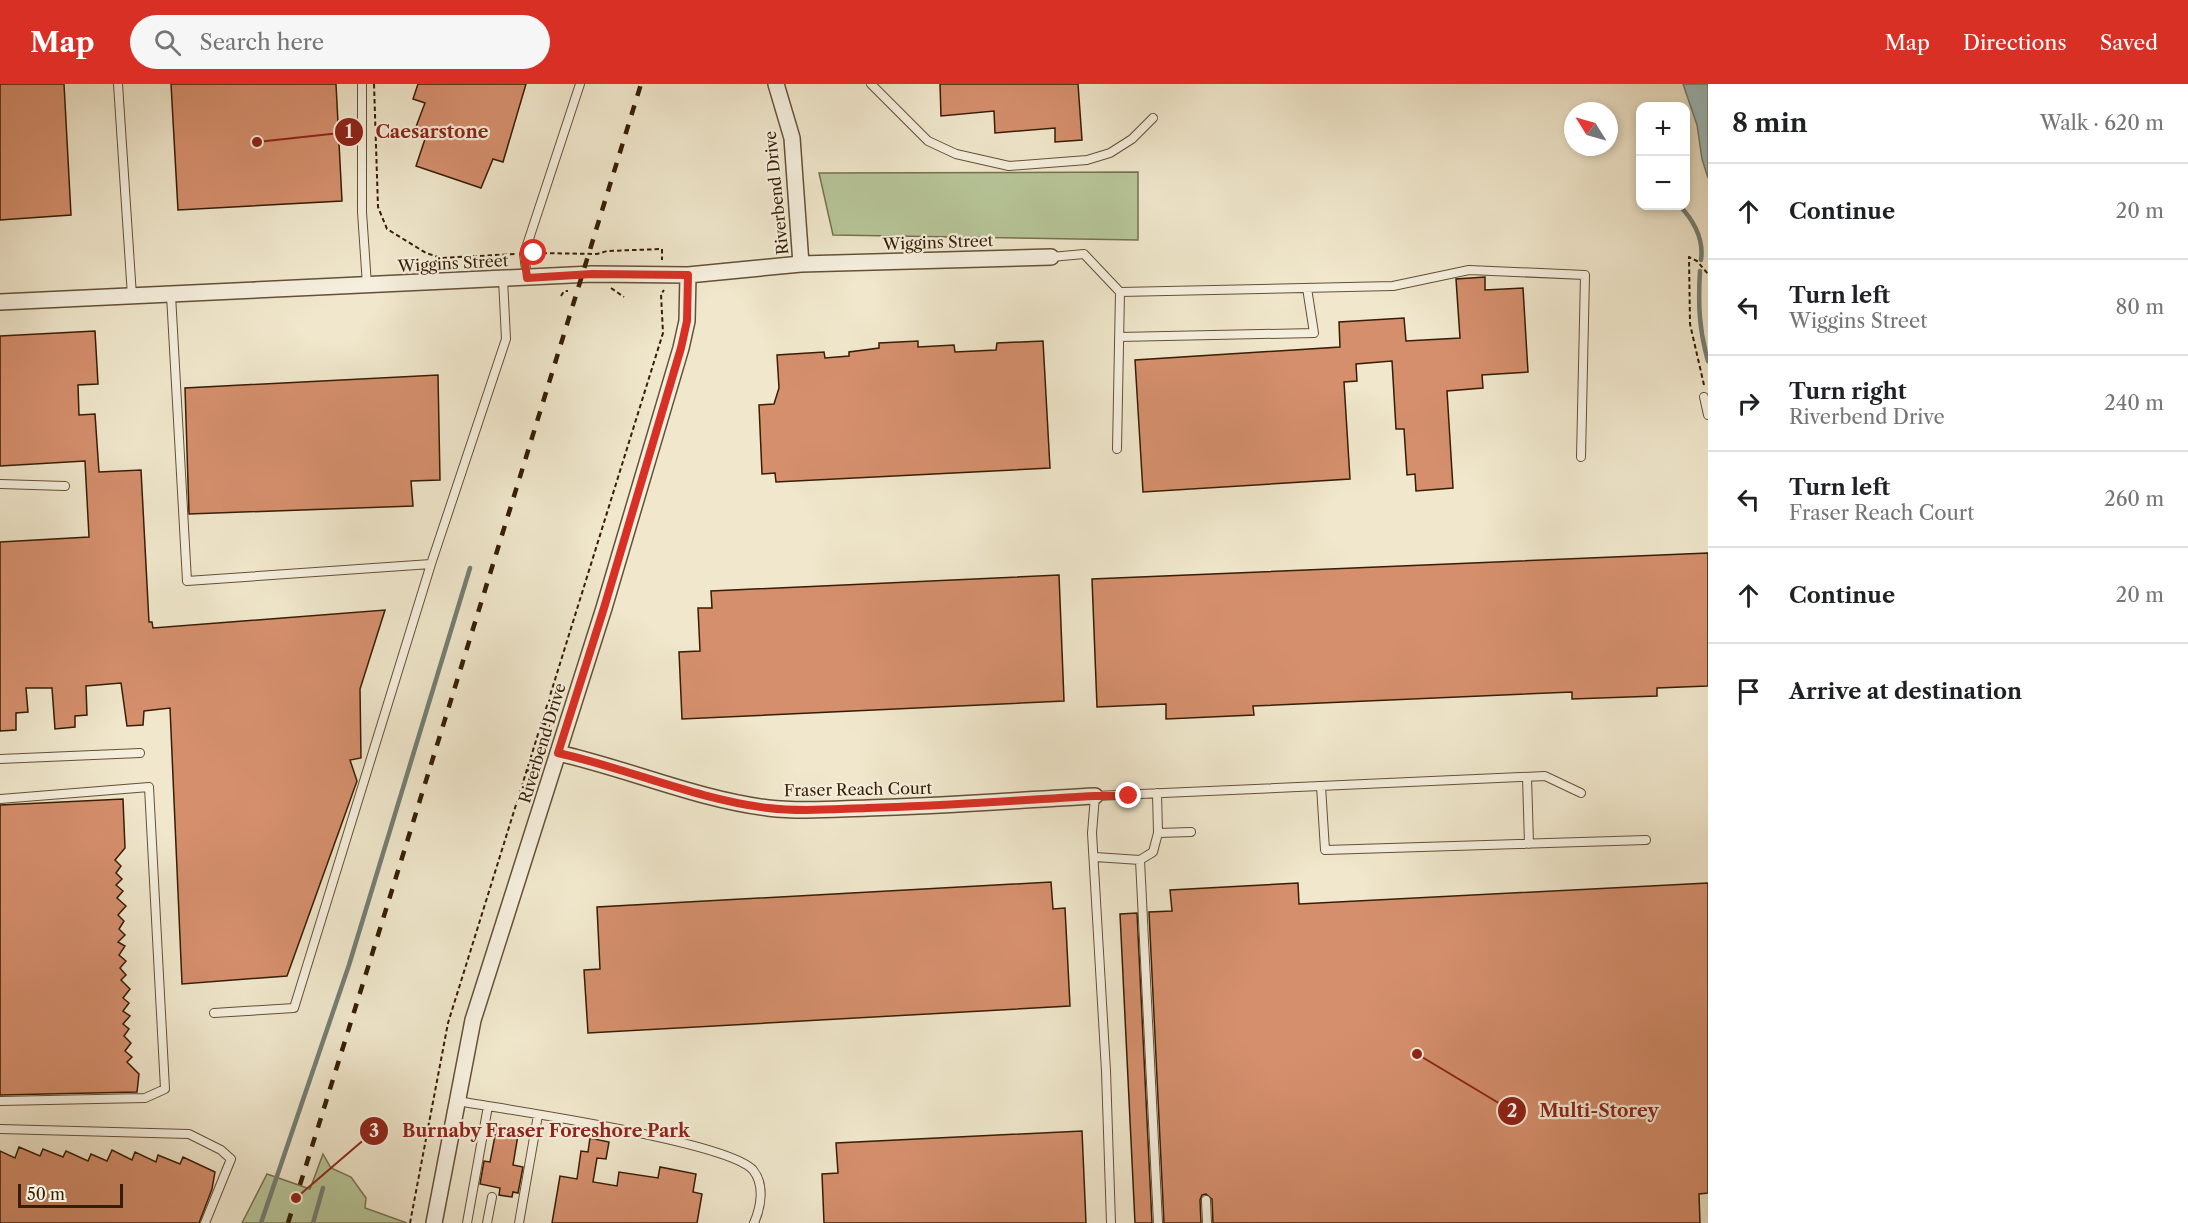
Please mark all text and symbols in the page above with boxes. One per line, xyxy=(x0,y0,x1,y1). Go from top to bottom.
search box xyxy=(130,15,550,69)
text: Map xyxy=(30,25,94,59)
icon: search xyxy=(151,26,184,59)
text: Search here xyxy=(199,29,324,56)
text: Map xyxy=(1885,30,1930,55)
text: Directions xyxy=(1963,30,2067,55)
text: Saved xyxy=(2100,30,2158,55)
north arrow xyxy=(1564,102,1618,156)
map controls xyxy=(1636,102,1690,210)
button: + xyxy=(1636,102,1690,156)
text: 8 min xyxy=(1732,107,1808,139)
text: Walk · 620 m xyxy=(2040,111,2164,135)
callout: Caesarstone xyxy=(334,114,501,150)
text: 1 xyxy=(345,121,353,143)
text: Caesarstone xyxy=(375,121,489,143)
street label: Riverbend Drive xyxy=(760,130,792,256)
button: − xyxy=(1636,156,1690,210)
icon: ahead xyxy=(1732,195,1765,228)
text: Continue xyxy=(1789,198,1895,225)
text: 20 m xyxy=(2116,199,2164,223)
street label: Wiggins Street xyxy=(881,230,994,254)
route start xyxy=(520,239,546,265)
street label: Wiggins Street xyxy=(396,250,509,276)
text: Turn left xyxy=(1789,282,1890,309)
icon: left xyxy=(1732,291,1765,324)
text: 80 m xyxy=(2116,295,2164,319)
text: Wiggins Street xyxy=(1789,309,1927,333)
text: Turn right xyxy=(1789,378,1907,405)
icon: right xyxy=(1732,387,1765,420)
text: 240 m xyxy=(2104,391,2164,415)
text: Riverbend Drive xyxy=(1789,405,1945,429)
text: Turn left xyxy=(1789,474,1890,501)
icon: left xyxy=(1732,483,1765,516)
text: 260 m xyxy=(2104,487,2164,511)
text: Fraser Reach Court xyxy=(1789,501,1974,525)
icon: ahead xyxy=(1732,579,1765,612)
text: Continue xyxy=(1789,582,1895,609)
text: 20 m xyxy=(2116,583,2164,607)
icon: arrive xyxy=(1732,675,1765,708)
text: Arrive at destination xyxy=(1789,678,2022,705)
street label: Riverbend Drive xyxy=(514,681,570,805)
street label: Fraser Reach Court xyxy=(784,778,933,800)
route end xyxy=(1115,782,1141,808)
callout: Multi-Storey xyxy=(1497,1093,1670,1129)
text: 2 xyxy=(1507,1100,1517,1122)
text: Multi-Storey xyxy=(1540,1100,1659,1122)
callout: Burnaby Fraser Foreshore Park xyxy=(359,1113,702,1149)
text: 3 xyxy=(369,1120,379,1142)
text: Burnaby Fraser Foreshore Park xyxy=(402,1120,691,1142)
scale bar xyxy=(18,1181,123,1208)
text: 50 m xyxy=(27,1184,65,1204)

